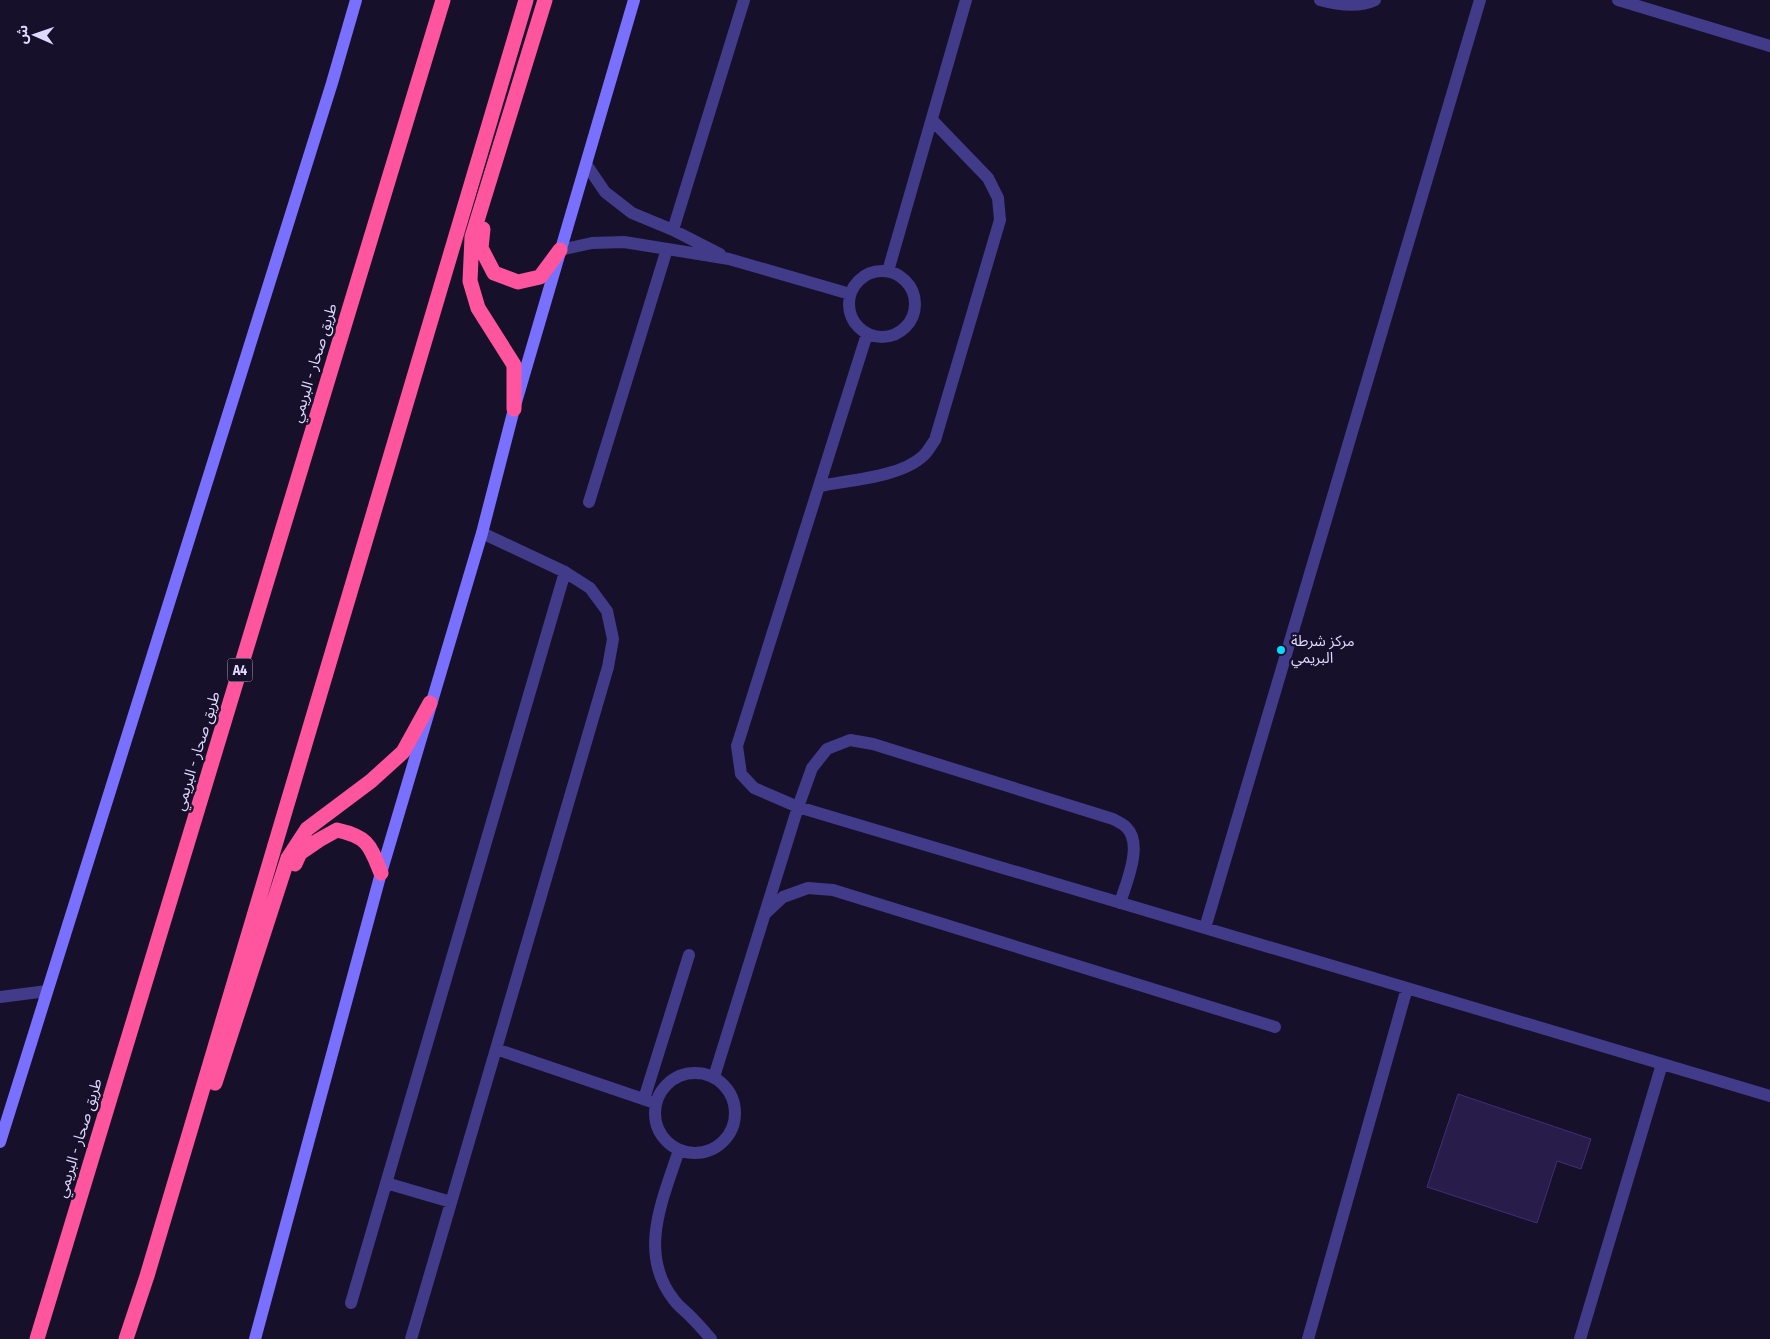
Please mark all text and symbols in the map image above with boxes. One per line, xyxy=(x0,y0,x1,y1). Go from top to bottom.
north arrow xyxy=(10,10,60,60)
text: ش xyxy=(14,25,31,44)
street label: طريق صحار - البريمي xyxy=(287,301,343,425)
place label: مركز شرطة البريمي xyxy=(1291,632,1355,669)
marker: مركز شرطة البريمي xyxy=(1275,644,1287,656)
road number: A4 xyxy=(228,658,252,682)
street label: طريق صحار - البريمي xyxy=(170,689,226,813)
street label: طريق صحار - البريمي xyxy=(52,1076,108,1200)

